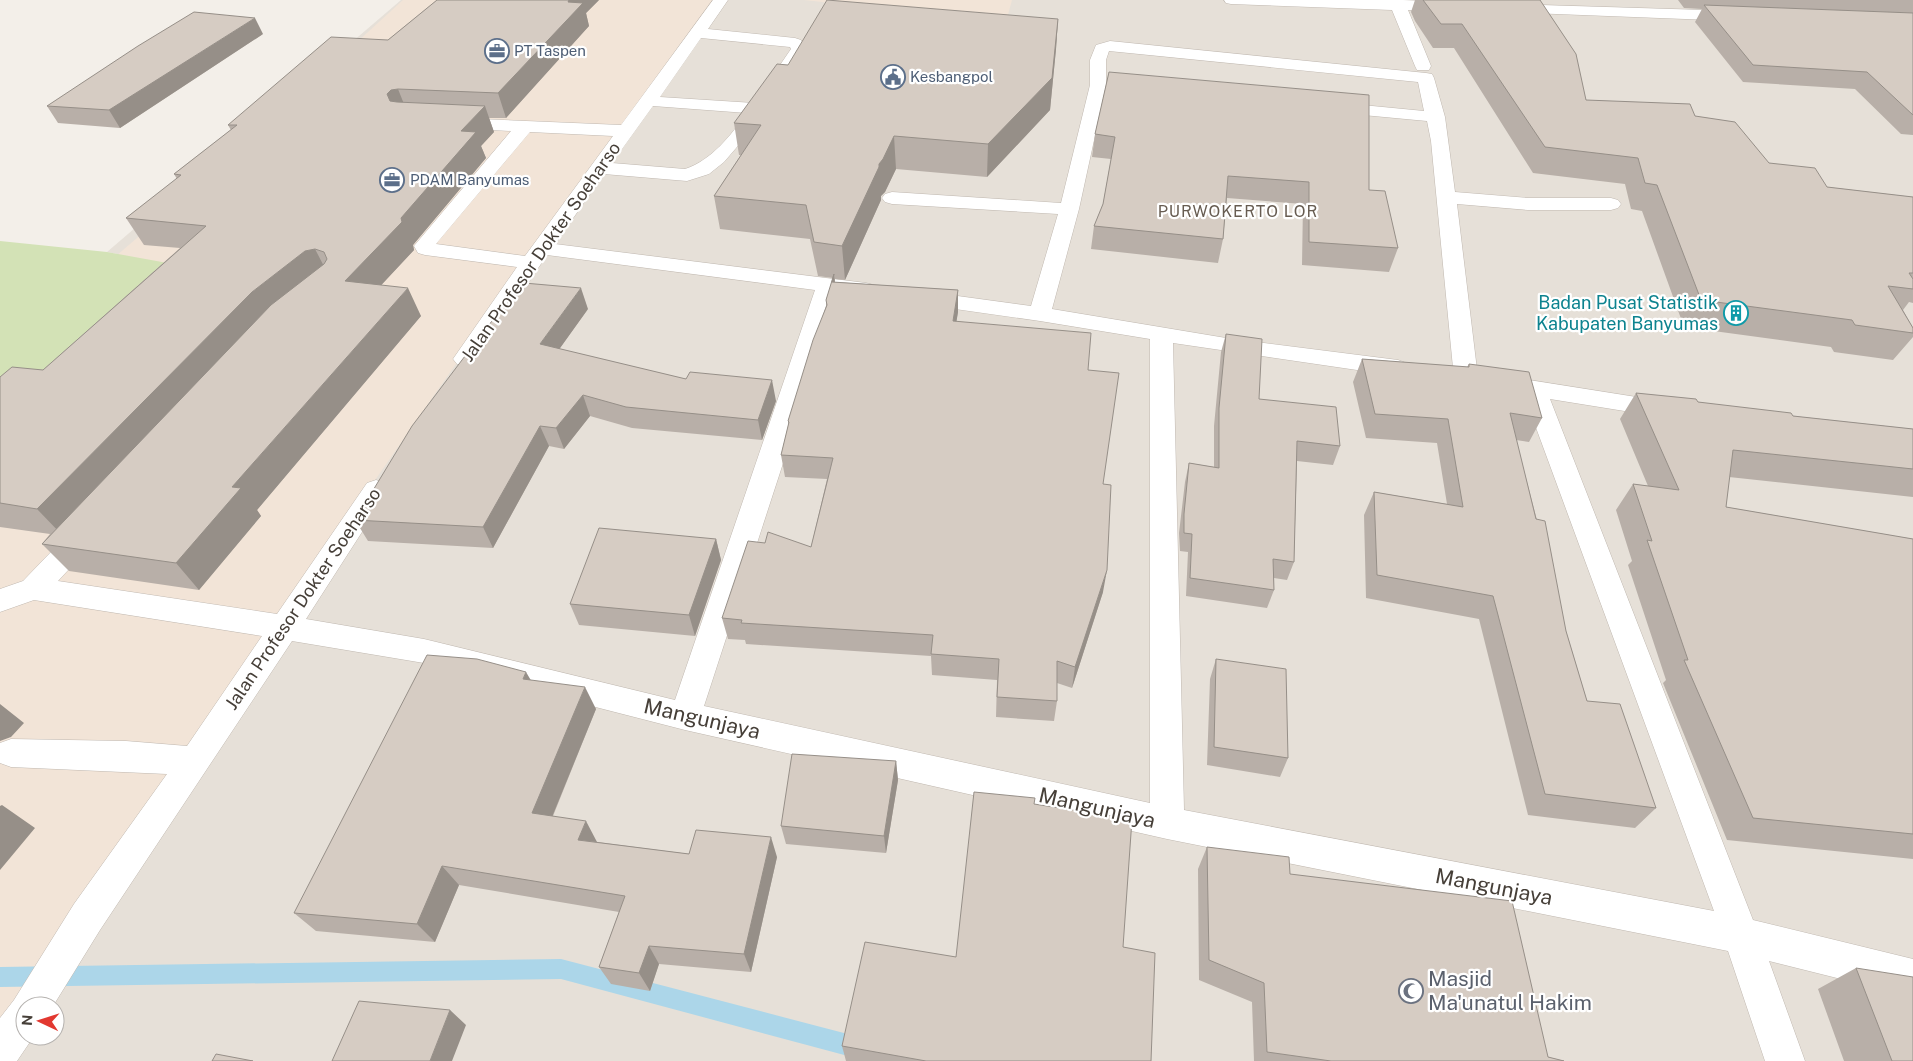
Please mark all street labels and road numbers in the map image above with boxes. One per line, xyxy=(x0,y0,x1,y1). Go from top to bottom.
street label: Jalan Profesor Dokter Soeharso xyxy=(457,138,625,365)
street label: Jalan Profesor Dokter Soeharso xyxy=(220,484,385,714)
street label: Mangunjaya xyxy=(641,693,763,744)
street label: Mangunjaya xyxy=(1036,782,1158,833)
street label: Mangunjaya xyxy=(1433,863,1555,910)

